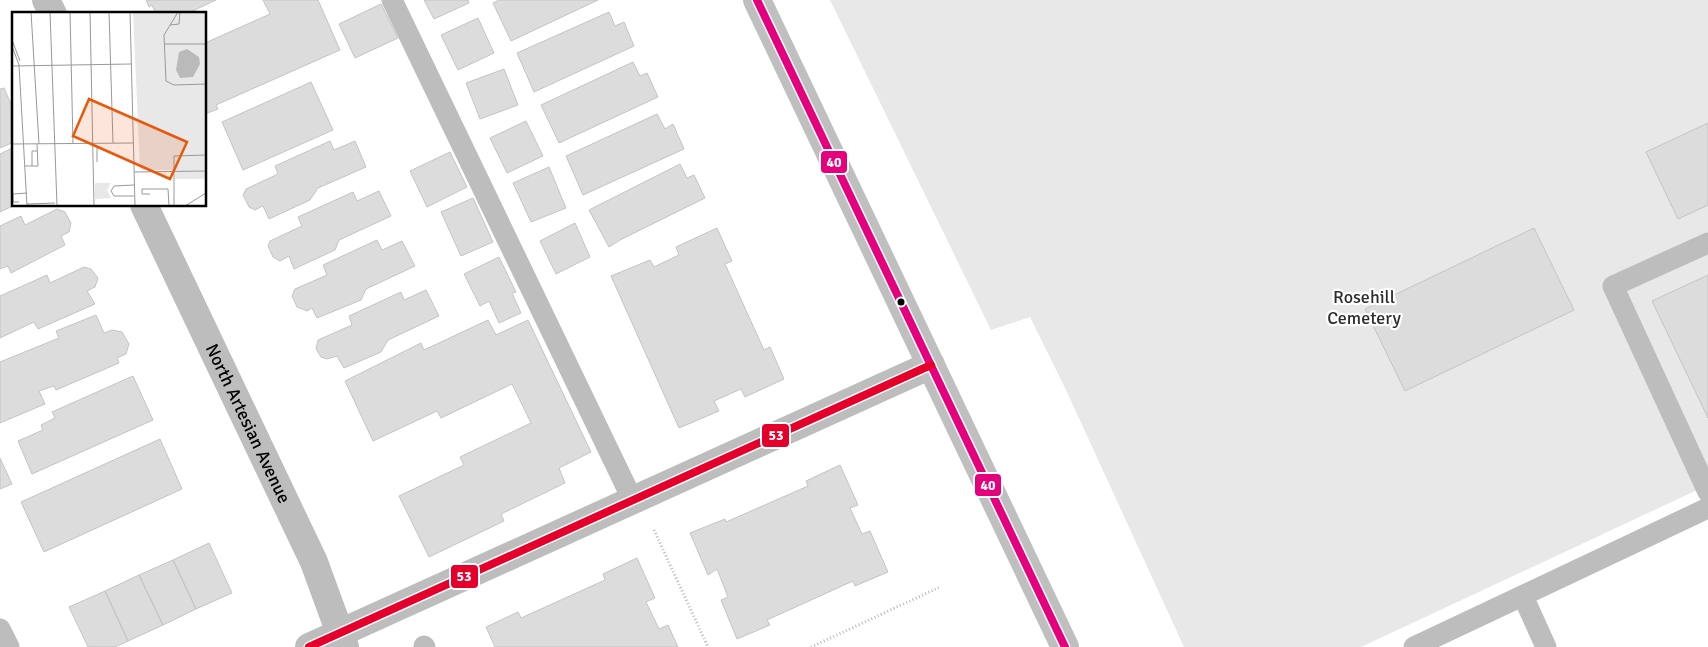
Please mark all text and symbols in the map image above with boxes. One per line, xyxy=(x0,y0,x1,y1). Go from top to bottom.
inset map xyxy=(12,12,206,206)
line badge: 40 xyxy=(820,150,848,174)
text: 40 xyxy=(826,154,842,171)
park label: Rosehill Cemetery xyxy=(1327,286,1401,329)
unlabelled marker xyxy=(896,297,906,307)
street label: North Artesian Avenue xyxy=(201,340,295,507)
line badge: 53 xyxy=(761,423,790,448)
text: 53 xyxy=(768,427,784,444)
line badge: 40 xyxy=(974,473,1002,497)
text: 40 xyxy=(980,477,996,494)
line badge: 53 xyxy=(450,564,479,589)
text: 53 xyxy=(456,568,472,585)

